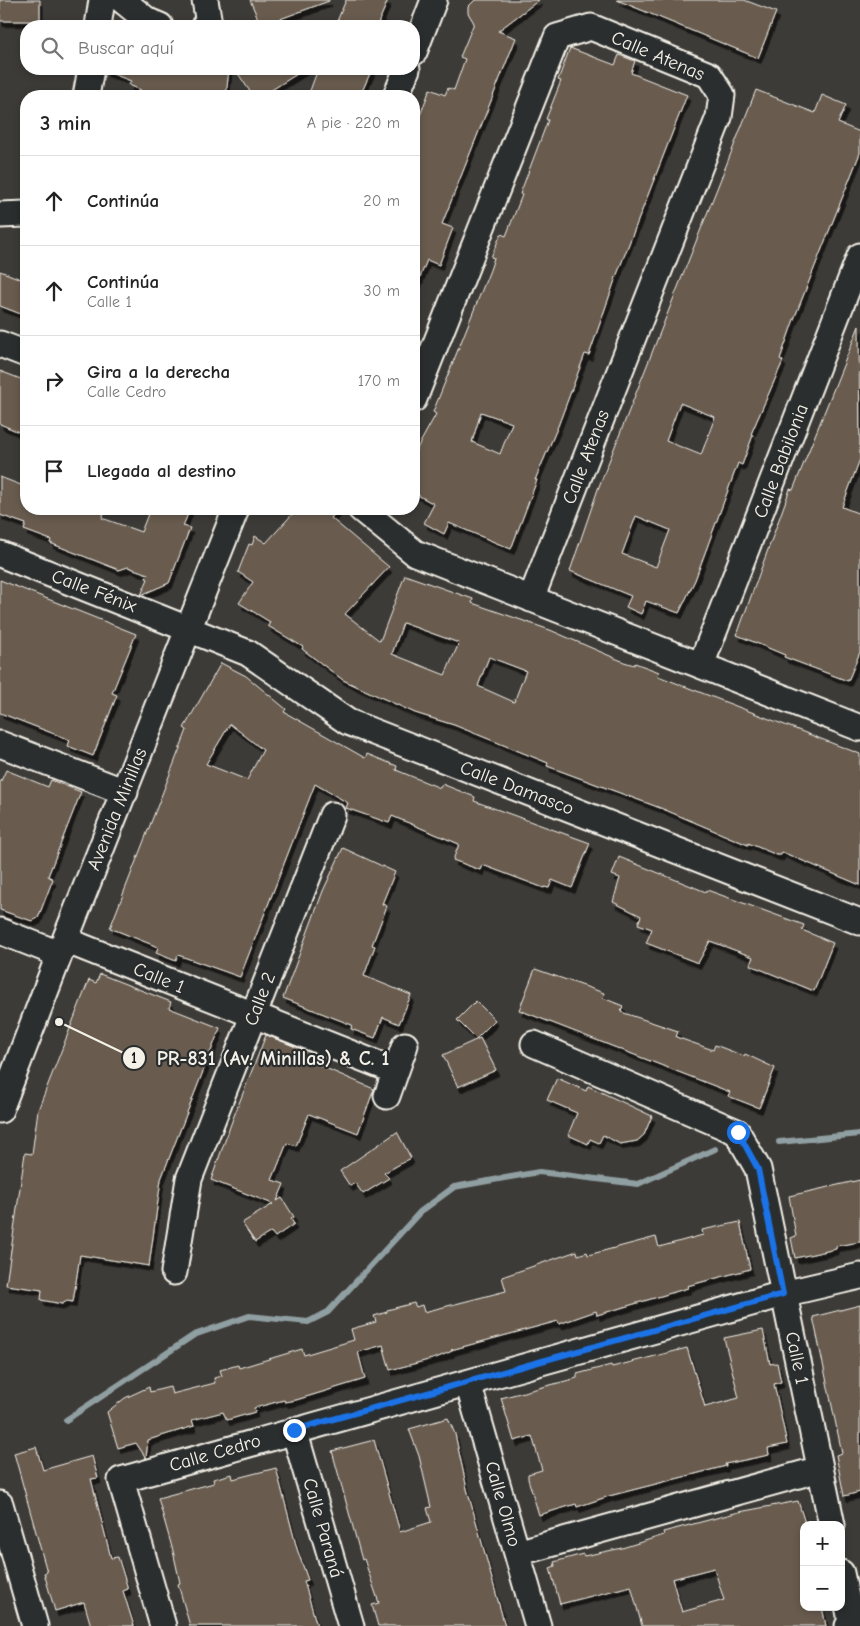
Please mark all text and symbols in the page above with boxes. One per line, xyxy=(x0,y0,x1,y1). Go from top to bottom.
search box xyxy=(20,20,420,75)
street label: Calle Atenas xyxy=(608,26,708,86)
icon: search xyxy=(38,34,66,62)
text: Buscar aquí xyxy=(78,37,174,59)
text: 3 min xyxy=(40,111,91,135)
text: A pie · 220 m xyxy=(307,114,400,132)
icon: ahead xyxy=(40,187,68,215)
text: Continúa xyxy=(87,190,159,212)
text: 20 m xyxy=(363,192,400,210)
text: Continúa xyxy=(87,271,159,293)
icon: ahead xyxy=(40,277,68,305)
text: 30 m xyxy=(364,282,400,300)
text: Calle 1 xyxy=(87,293,132,311)
text: Gira a la derecha xyxy=(87,361,230,383)
icon: right xyxy=(40,367,68,395)
text: 170 m xyxy=(358,372,400,390)
text: Calle Cedro xyxy=(87,383,166,401)
street label: Calle Babilonia xyxy=(749,401,813,521)
street label: Calle Atenas xyxy=(558,407,614,507)
icon: arrive xyxy=(40,457,68,485)
text: Llegada al destino xyxy=(87,460,236,482)
street label: Calle Fénix xyxy=(49,565,140,618)
street label: Avenida Minillas xyxy=(82,744,152,874)
street label: Calle Damasco xyxy=(457,756,577,820)
street label: Calle 1 xyxy=(130,958,188,998)
street label: Calle 2 xyxy=(240,969,280,1029)
callout: PR-831 (Av. Minillas) & C. 1 xyxy=(121,1040,399,1075)
text: PR-831 (Av. Minillas) & C. 1 xyxy=(157,1047,389,1070)
text: 1 xyxy=(131,1049,137,1067)
route start xyxy=(727,1121,750,1144)
street label: Calle 1 xyxy=(781,1330,813,1386)
route end xyxy=(283,1419,306,1442)
street label: Calle Cedro xyxy=(167,1429,263,1477)
street label: Calle Olmo xyxy=(480,1459,526,1549)
street label: Calle Paraná xyxy=(298,1476,348,1580)
map controls xyxy=(800,1521,845,1611)
button: + xyxy=(800,1521,845,1566)
button: − xyxy=(800,1566,845,1611)

